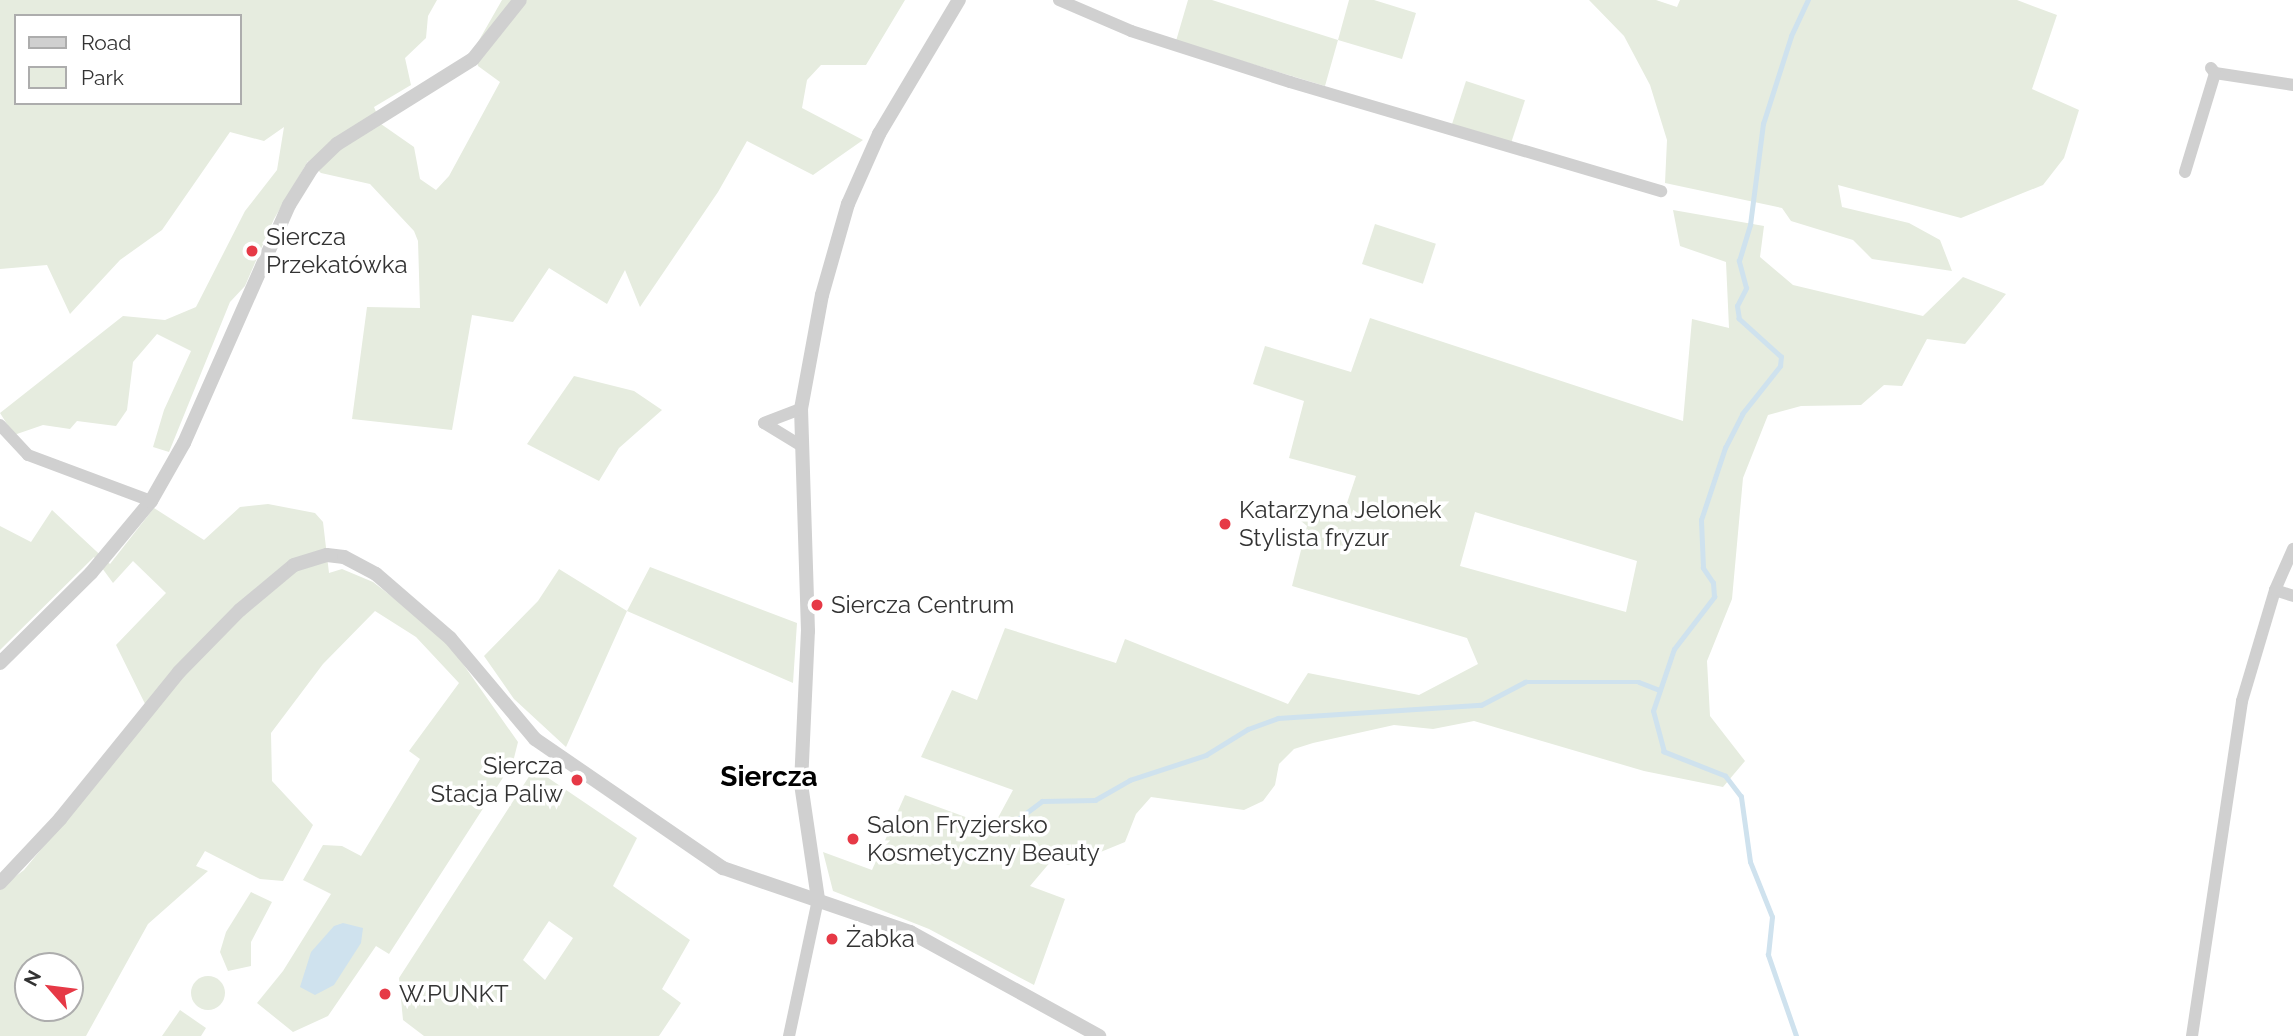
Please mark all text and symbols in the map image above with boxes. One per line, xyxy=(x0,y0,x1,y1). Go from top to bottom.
legend xyxy=(14,14,242,105)
text: Road xyxy=(81,30,131,55)
text: Park xyxy=(81,65,124,90)
place label: Siercza Przekatówka xyxy=(266,223,408,279)
marker: Siercza Przekatówka xyxy=(244,243,260,259)
place label: Katarzyna Jelonek Stylista fryzur xyxy=(1239,496,1442,552)
marker: Katarzyna Jelonek Stylista fryzur xyxy=(1217,516,1233,532)
place label: Siercza Centrum xyxy=(831,591,1014,619)
marker: Siercza Centrum xyxy=(809,597,825,613)
place label: Siercza Stacja Paliw xyxy=(431,752,563,808)
district label: Siercza xyxy=(720,760,818,794)
marker: Siercza Stacja Paliw xyxy=(569,772,585,788)
place label: Salon Fryzjersko Kosmetyczny Beauty xyxy=(867,811,1100,867)
marker: Salon Fryzjersko Kosmetyczny Beauty xyxy=(845,831,861,847)
place label: Żabka xyxy=(846,925,915,953)
marker: Żabka xyxy=(824,931,840,947)
north arrow xyxy=(14,952,84,1022)
text: N xyxy=(19,967,45,990)
place label: W.PUNKT xyxy=(399,980,509,1008)
marker: W.PUNKT xyxy=(377,986,393,1002)

